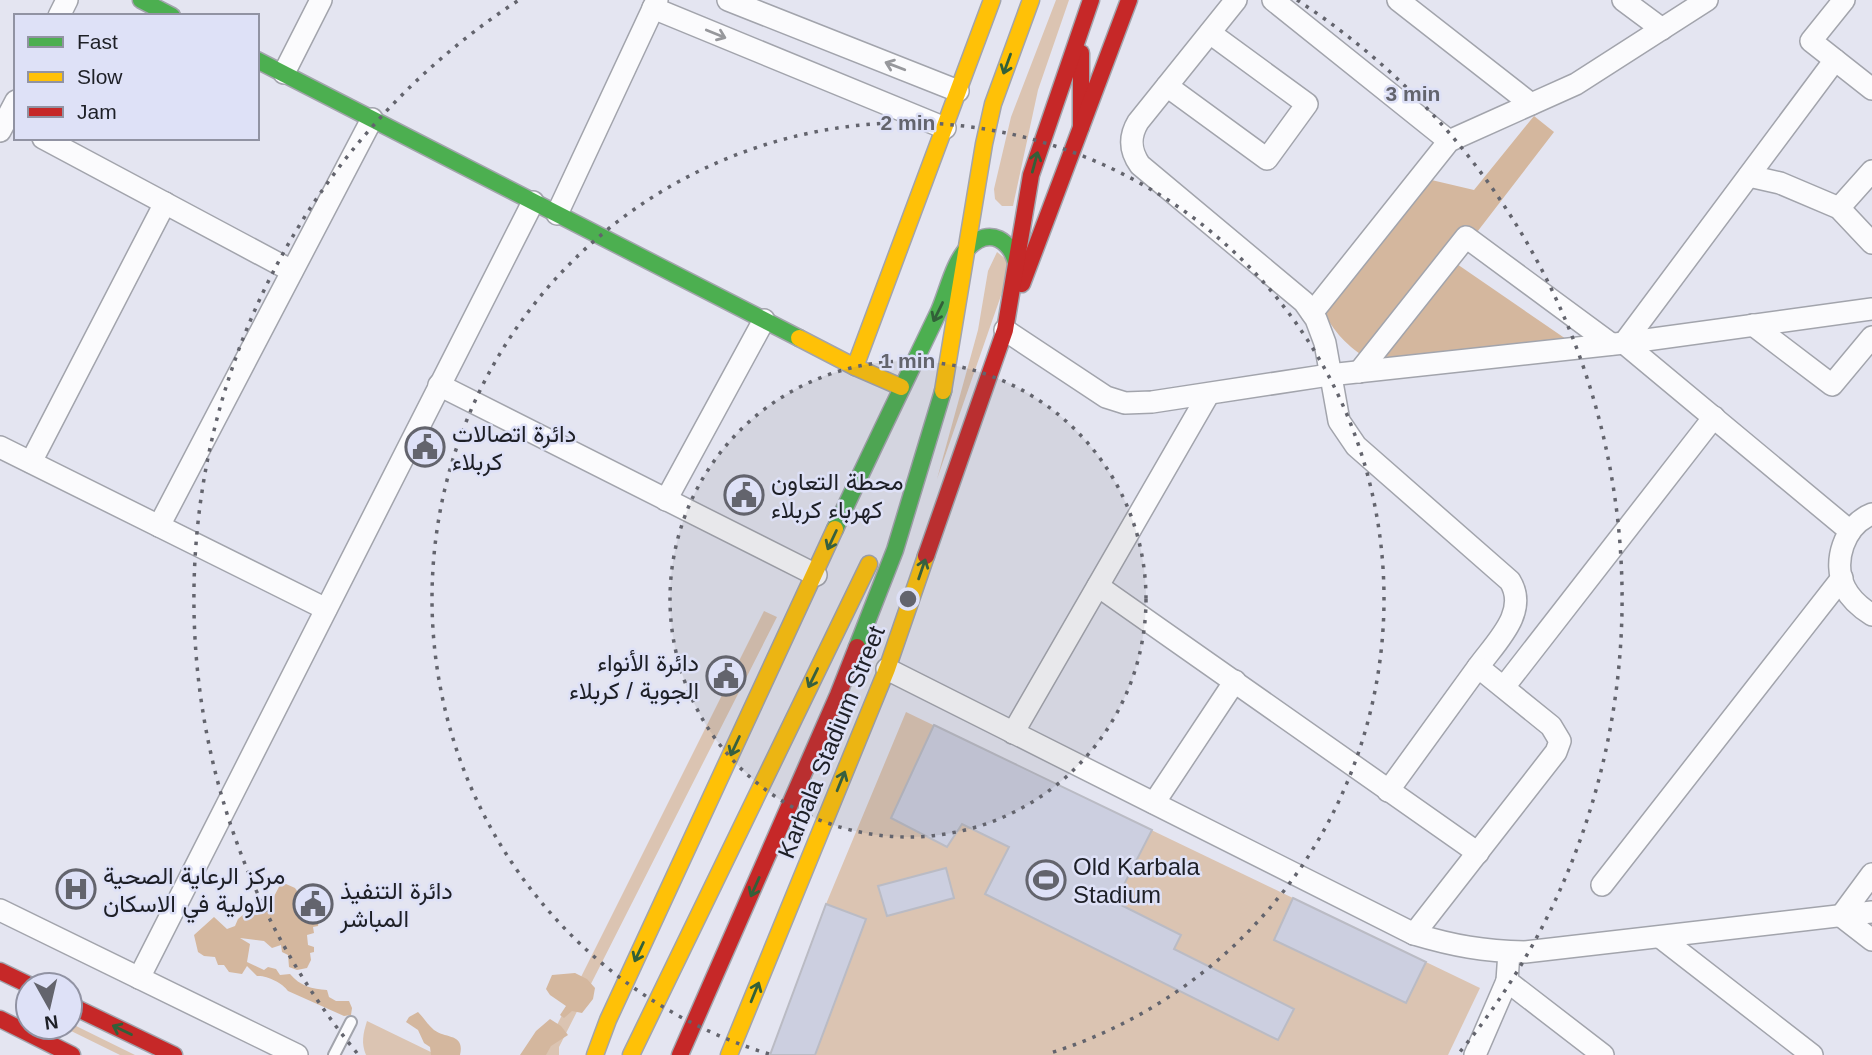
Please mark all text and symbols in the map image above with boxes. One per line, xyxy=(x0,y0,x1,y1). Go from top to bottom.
legend xyxy=(14,14,259,140)
one-way arrow xyxy=(705,28,726,41)
text: Fast xyxy=(77,30,118,53)
one-way arrow xyxy=(1000,53,1012,75)
one-way arrow xyxy=(884,58,906,71)
text: Slow xyxy=(77,65,123,88)
text: 3 min xyxy=(1386,82,1440,105)
text: Jam xyxy=(77,100,117,123)
text: 2 min xyxy=(881,111,935,134)
one-way arrow xyxy=(1029,151,1042,173)
one-way arrow xyxy=(931,301,945,322)
text: 1 min xyxy=(881,349,935,372)
place label: دائرة اتصالات كربلاء xyxy=(452,420,576,477)
public building icon: دائرة اتصالات كربلاء xyxy=(404,426,446,468)
place label: محطة التعاون كهرباء كربلاء xyxy=(771,468,903,525)
public building icon: محطة التعاون كهرباء كربلاء xyxy=(723,474,765,516)
one-way arrow xyxy=(824,529,838,550)
one-way arrow xyxy=(917,558,929,580)
centre of rings xyxy=(896,587,920,611)
street label: Karbala Stadium Street xyxy=(772,622,890,862)
place label: دائرة الأنواء الجوية / كربلاء xyxy=(569,649,699,706)
public building icon: دائرة الأنواء الجوية / كربلاء xyxy=(705,655,747,697)
one-way arrow xyxy=(806,667,820,688)
one-way arrow xyxy=(728,735,742,756)
one-way arrow xyxy=(835,771,848,793)
place label: Old Karbala Stadium xyxy=(1073,853,1200,908)
sports icon: Old Karbala Stadium xyxy=(1025,859,1067,901)
place label: مركز الرعاية الصحية الاولية في الاسكان xyxy=(103,862,285,923)
hospital icon: مركز الرعاية الصحية الاولية في الاسكان xyxy=(55,868,97,910)
one-way arrow xyxy=(748,875,761,897)
place label: دائرة التنفيذ المباشر xyxy=(339,877,453,934)
public building icon: دائرة التنفيذ المباشر xyxy=(292,883,334,925)
one-way arrow xyxy=(632,941,645,963)
north arrow xyxy=(14,971,84,1041)
one-way arrow xyxy=(749,981,762,1003)
text: N xyxy=(43,1011,60,1034)
one-way arrow xyxy=(112,1023,133,1036)

